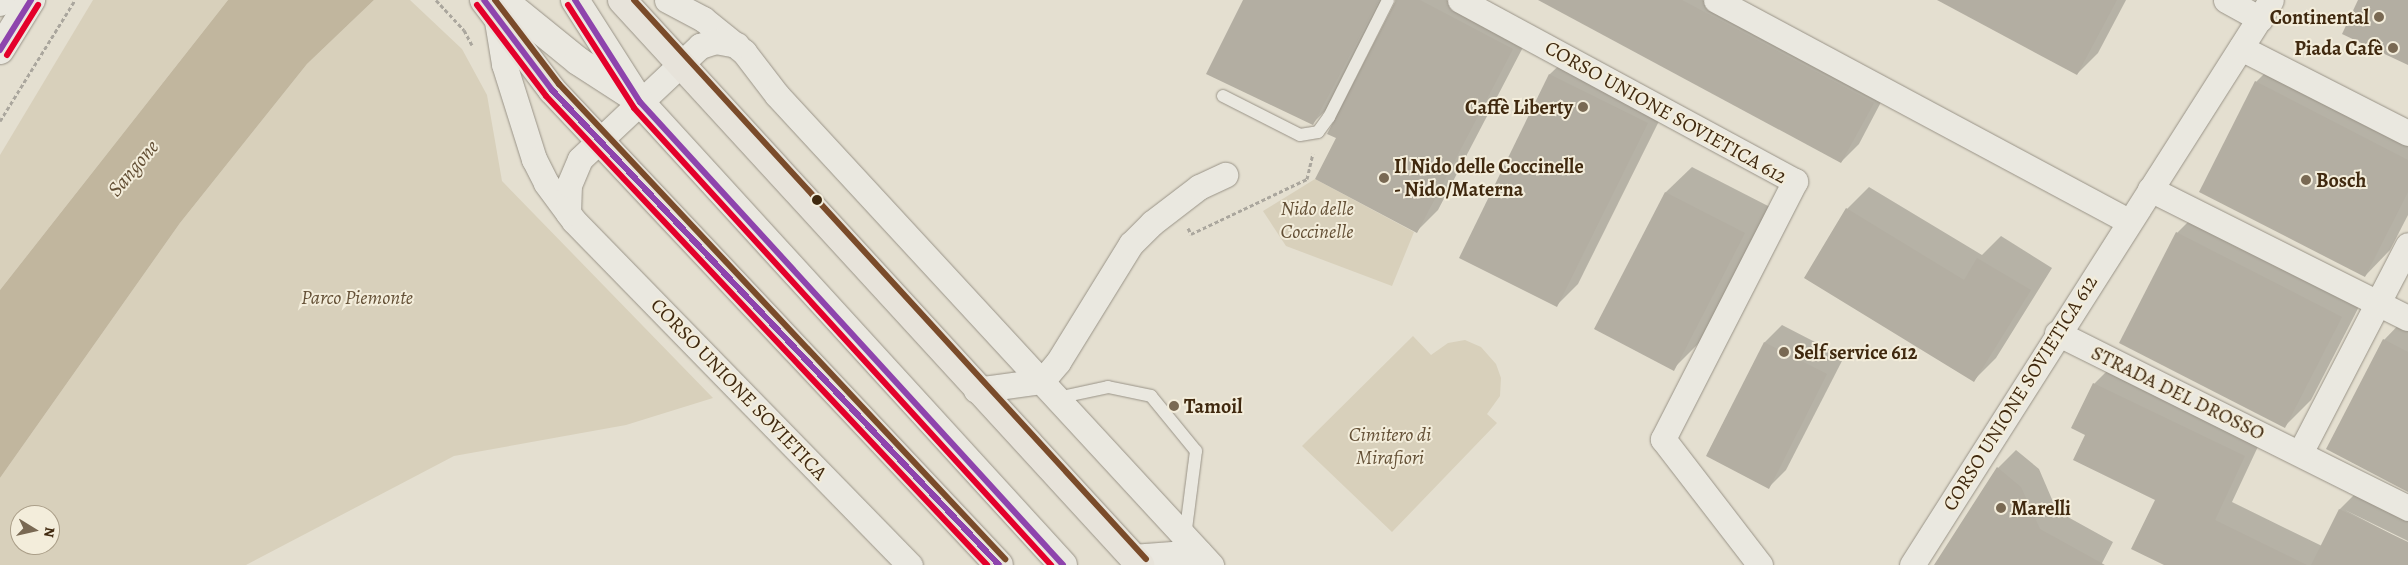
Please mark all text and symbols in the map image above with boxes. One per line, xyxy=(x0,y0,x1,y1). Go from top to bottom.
place label: Continental xyxy=(2270,5,2369,29)
marker: Continental xyxy=(2373,11,2385,23)
street label: CORSO UNIONE SOVIETICA 612 xyxy=(1541,35,1791,189)
place label: Piada Cafè xyxy=(2294,36,2383,60)
marker: Piada Cafè xyxy=(2387,42,2399,54)
place label: Caffè Liberty xyxy=(1465,95,1573,119)
marker: Caffè Liberty xyxy=(1577,101,1589,113)
water label: Sangone xyxy=(102,135,164,201)
place label: Il Nido delle Coccinelle - Nido/Materna xyxy=(1394,155,1584,202)
place label: Bosch xyxy=(2316,168,2366,192)
marker: Il Nido delle Coccinelle - Nido/Materna xyxy=(1378,172,1390,184)
marker: Bosch xyxy=(2300,174,2312,186)
unlabelled marker xyxy=(812,195,822,205)
park label: Nido delle Coccinelle xyxy=(1280,197,1354,244)
street label: CORSO UNIONE SOVIETICA 612 xyxy=(1938,271,2102,515)
park label: Parco Piemonte xyxy=(301,285,413,309)
street label: CORSO UNIONE SOVIETICA xyxy=(646,293,832,485)
place label: Self service 612 xyxy=(1794,340,1917,364)
street label: STRADA DEL DROSSO xyxy=(2087,341,2269,445)
marker: Self service 612 xyxy=(1778,346,1790,358)
place label: Tamoil xyxy=(1184,394,1242,418)
marker: Tamoil xyxy=(1168,400,1180,412)
park label: Cimitero di Mirafiori xyxy=(1349,422,1431,469)
place label: Marelli xyxy=(2011,496,2071,520)
marker: Marelli xyxy=(1995,502,2007,514)
north arrow xyxy=(10,505,60,555)
text: N xyxy=(39,526,60,539)

